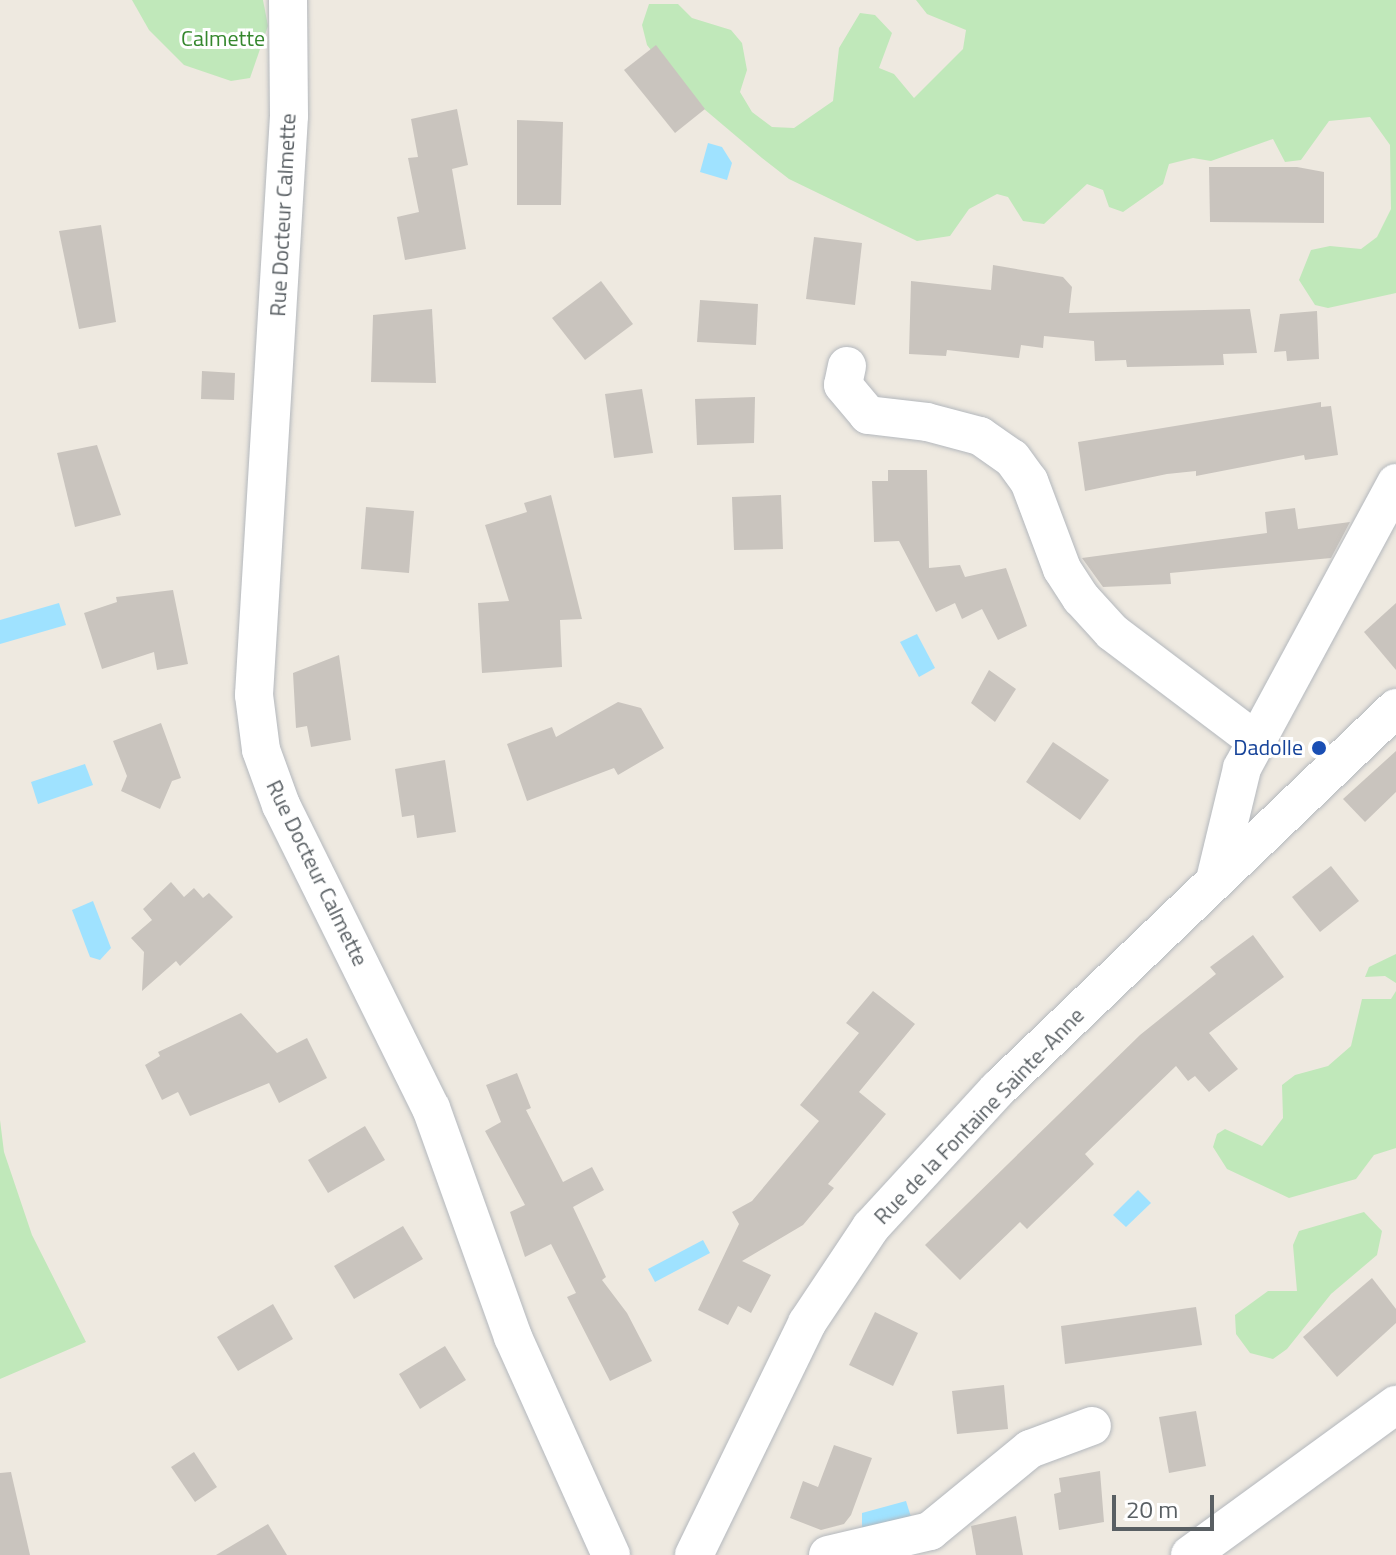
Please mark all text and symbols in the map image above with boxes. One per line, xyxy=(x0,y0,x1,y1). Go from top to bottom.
park label: Calmette xyxy=(181,26,265,52)
street label: Rue Docteur Calmette xyxy=(264,113,302,317)
place label: Dadolle xyxy=(1233,735,1303,761)
marker: Dadolle xyxy=(1310,739,1328,757)
street label: Rue Docteur Calmette xyxy=(261,776,373,970)
street label: Rue de la Fontaine Sainte-Anne xyxy=(868,1002,1090,1230)
scale bar xyxy=(1116,1479,1218,1529)
text: 20 m xyxy=(1126,1491,1178,1527)

